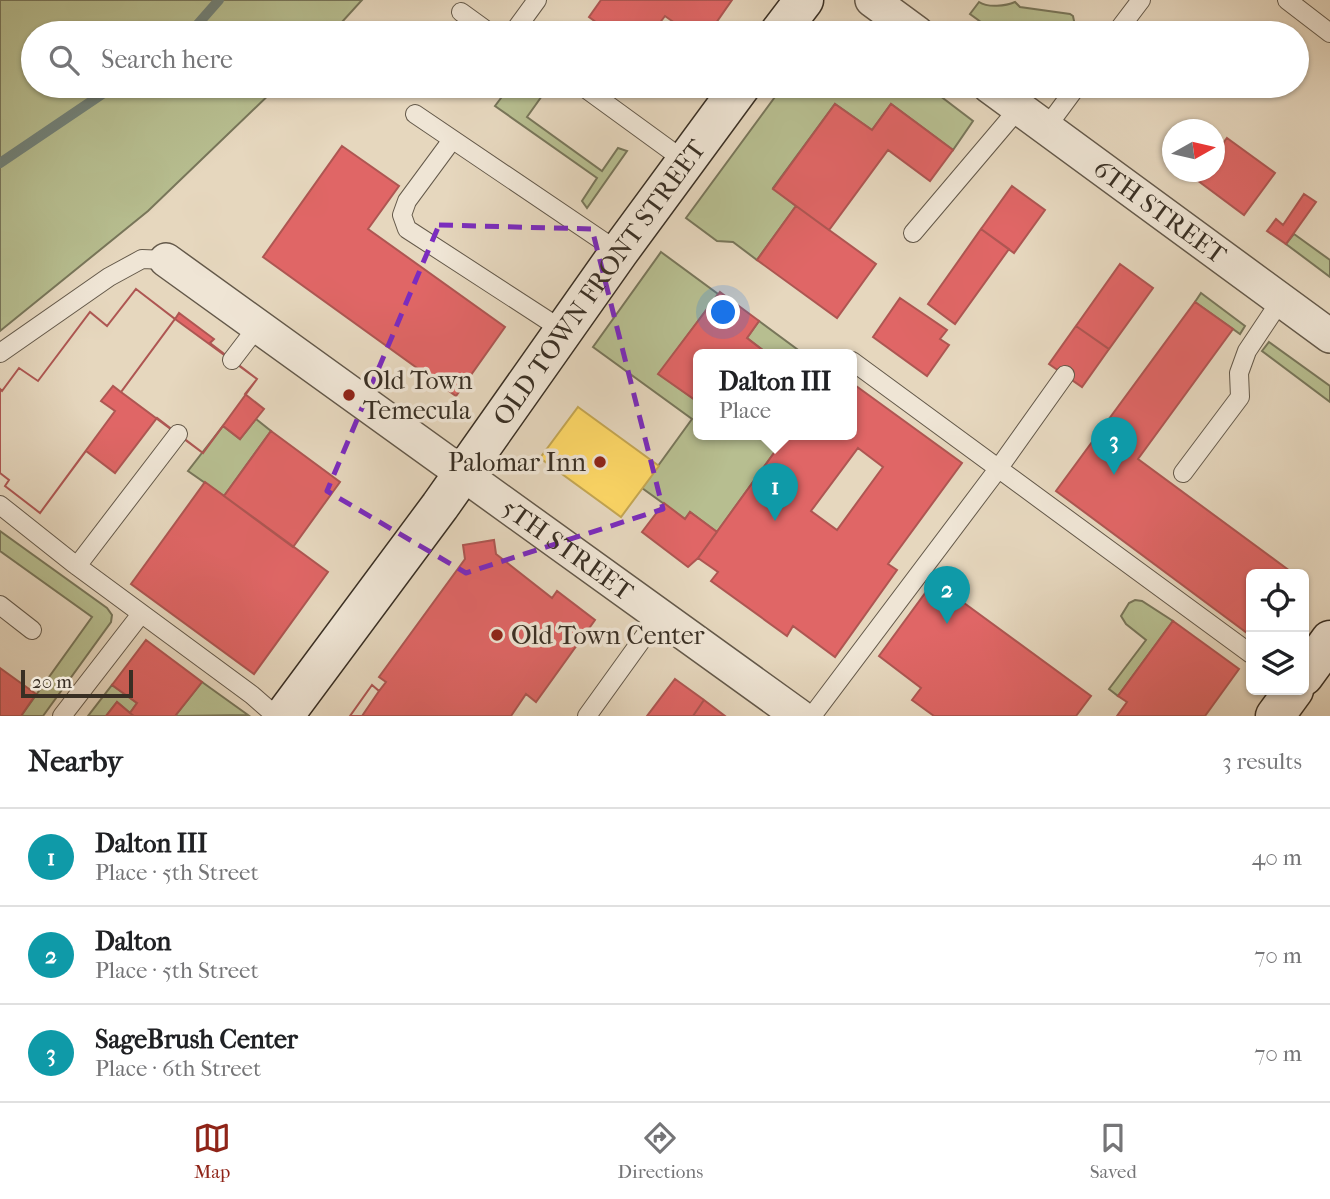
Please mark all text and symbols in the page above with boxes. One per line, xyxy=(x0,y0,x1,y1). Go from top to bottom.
search box xyxy=(21,21,1309,98)
icon: search xyxy=(45,41,83,79)
text: Search here xyxy=(101,44,233,75)
north arrow xyxy=(1162,119,1225,182)
street label: OLD TOWN FRONT STREET xyxy=(487,133,712,431)
street label: 6TH STREET xyxy=(1087,153,1232,271)
your location xyxy=(706,295,740,329)
popup xyxy=(693,349,857,440)
place label: Old Town Temecula xyxy=(363,365,473,426)
text: Dalton III xyxy=(719,366,831,397)
marker: Old Town Temecula xyxy=(341,387,357,403)
text: Place xyxy=(719,397,771,424)
pin: 3 xyxy=(1091,417,1137,475)
place label: Palomar Inn xyxy=(448,447,586,478)
marker: Palomar Inn xyxy=(592,454,608,470)
pin: 1 xyxy=(752,463,798,521)
street label: 5TH STREET xyxy=(496,492,639,608)
pin: 2 xyxy=(924,566,970,624)
map controls xyxy=(1246,569,1309,695)
button: locate xyxy=(1246,569,1309,632)
place label: Old Town Center xyxy=(511,620,705,651)
marker: Old Town Center xyxy=(489,627,505,643)
button: layers xyxy=(1246,632,1309,695)
scale bar xyxy=(21,667,133,699)
text: 20 m xyxy=(32,671,72,693)
text: Nearby xyxy=(28,744,123,779)
text: 3 results xyxy=(1222,748,1302,775)
text: Dalton III xyxy=(95,828,207,859)
text: 1 xyxy=(47,844,55,871)
text: 40 m xyxy=(1252,844,1302,871)
text: Place · 5th Street xyxy=(95,859,259,886)
text: Dalton xyxy=(95,926,171,957)
text: 2 xyxy=(45,942,57,969)
text: 70 m xyxy=(1254,942,1302,969)
text: Place · 5th Street xyxy=(95,957,259,984)
text: SageBrush Center xyxy=(95,1024,298,1055)
text: 3 xyxy=(46,1040,56,1067)
text: 70 m xyxy=(1254,1040,1302,1067)
text: Place · 6th Street xyxy=(95,1055,261,1082)
tab: Map xyxy=(193,1119,231,1183)
tab: Directions xyxy=(618,1119,703,1183)
tab: Saved xyxy=(1090,1119,1137,1183)

